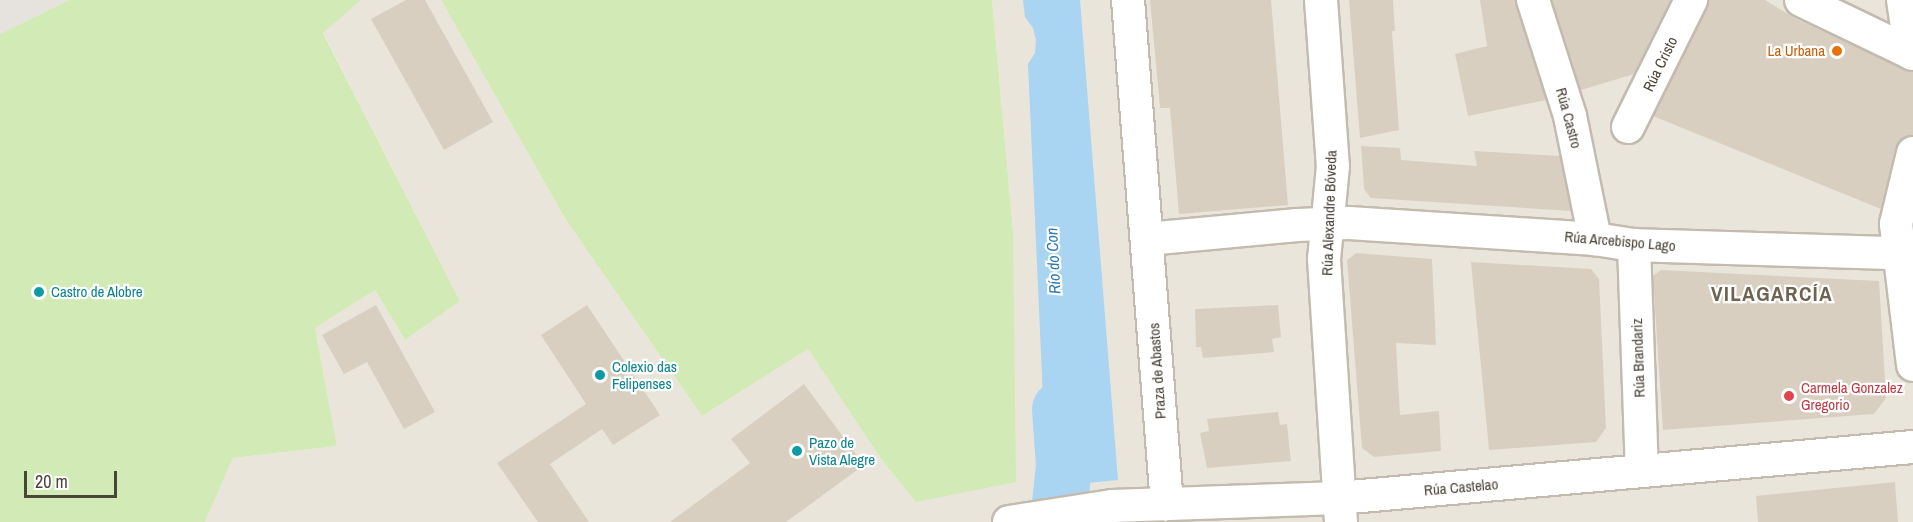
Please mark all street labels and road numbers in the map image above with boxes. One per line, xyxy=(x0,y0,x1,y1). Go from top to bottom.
street label: Rúa Cristo xyxy=(1639,34,1681,94)
street label: Rúa Castro xyxy=(1552,86,1586,150)
street label: Rúa Alexandre Bóveda xyxy=(1318,149,1340,277)
street label: Rúa Arcebispo Lago xyxy=(1563,227,1677,255)
street label: Rúa Brandariz xyxy=(1628,318,1648,398)
street label: Praza de Abastos xyxy=(1145,322,1169,420)
street label: Rúa Castelao xyxy=(1423,475,1499,499)

